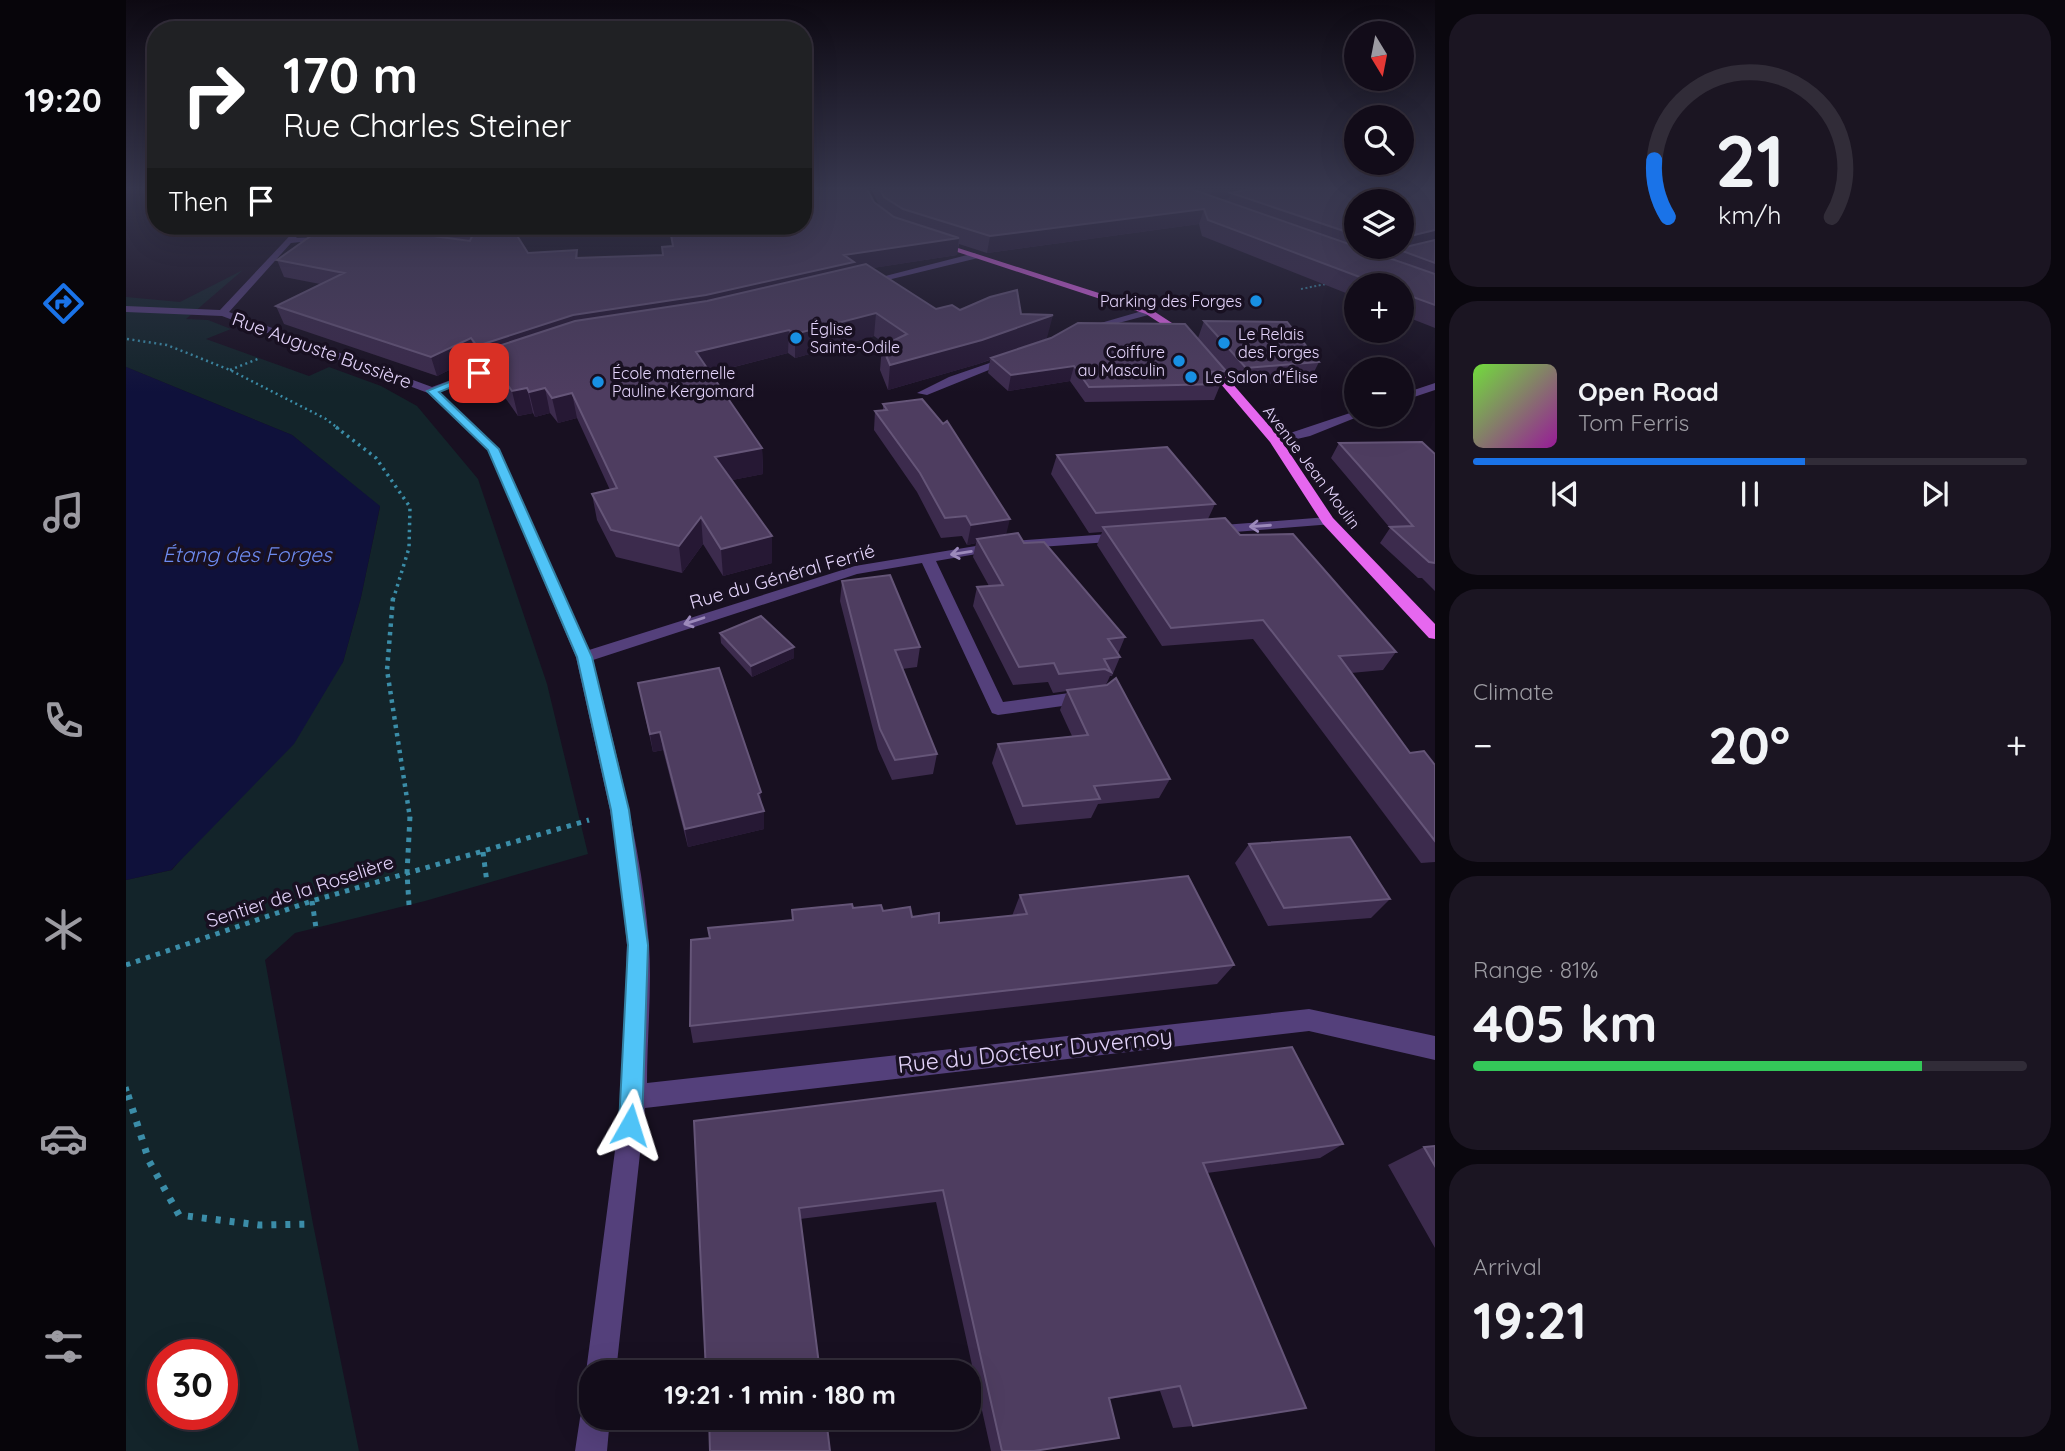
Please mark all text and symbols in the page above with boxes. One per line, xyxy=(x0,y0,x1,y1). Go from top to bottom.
north arrow xyxy=(1344,21,1414,91)
map controls xyxy=(1344,21,1414,427)
text: 170 m xyxy=(283,44,418,105)
icon: right xyxy=(168,49,259,140)
text: 19:20 xyxy=(24,80,102,120)
text: Rue Charles Steiner xyxy=(283,105,571,145)
button: search xyxy=(1344,105,1414,175)
text: 21 xyxy=(1715,114,1785,205)
icon: arrive xyxy=(242,182,280,220)
text: Then xyxy=(168,185,228,218)
button: layers xyxy=(1344,189,1414,259)
text: km/h xyxy=(1718,199,1782,230)
button: + xyxy=(1344,273,1414,343)
icon: directions xyxy=(39,279,88,328)
place label: Parking des Forges xyxy=(1100,291,1242,311)
marker: Parking des Forges xyxy=(1248,293,1264,309)
street label: Rue Auguste Bussière xyxy=(229,306,415,394)
place label: Église Sainte-Odile xyxy=(810,319,900,357)
place label: Le Relais des Forges xyxy=(1238,324,1319,362)
marker: Église Sainte-Odile xyxy=(788,330,804,346)
marker: Le Relais des Forges xyxy=(1216,335,1232,351)
place label: Coiffure au Masculin xyxy=(1078,342,1165,380)
pin xyxy=(449,343,509,403)
marker: Coiffure au Masculin xyxy=(1171,353,1187,369)
icon: arrive xyxy=(460,354,498,392)
button: − xyxy=(1344,357,1414,427)
place label: École maternelle Pauline Kergomard xyxy=(612,363,754,401)
place label: Le Salon d'Élise xyxy=(1205,367,1318,387)
marker: Le Salon d'Élise xyxy=(1183,369,1199,385)
marker: École maternelle Pauline Kergomard xyxy=(590,374,606,390)
text: Open Road xyxy=(1578,375,1719,408)
street label: Avenue Jean Moulin xyxy=(1259,401,1365,533)
text: Tom Ferris xyxy=(1578,408,1689,437)
icon: previous xyxy=(1546,475,1584,513)
icon: pause xyxy=(1731,475,1769,513)
icon: next xyxy=(1916,475,1954,513)
icon: music xyxy=(39,488,88,537)
one-way arrow xyxy=(1250,520,1272,533)
street label: Rue du Général Ferrié xyxy=(687,538,877,614)
water label: Étang des Forges xyxy=(162,541,333,567)
one-way arrow xyxy=(950,547,973,560)
one-way arrow xyxy=(683,616,705,628)
text: Climate xyxy=(1473,677,1554,706)
icon: phone xyxy=(39,696,88,745)
text: 20° xyxy=(1708,712,1790,777)
text: − xyxy=(1473,721,1493,769)
text: + xyxy=(2006,721,2027,769)
street label: Sentier de la Roselière xyxy=(203,849,397,933)
icon: climate xyxy=(39,905,88,954)
text: Range · 81% xyxy=(1473,955,1598,984)
text: 405 km xyxy=(1473,990,1658,1055)
street label: Rue du Docteur Duvernoy xyxy=(896,1021,1174,1079)
position arrow xyxy=(593,1088,667,1162)
icon: car xyxy=(39,1114,88,1163)
text: Arrival xyxy=(1473,1252,1542,1281)
text: 19:21 xyxy=(1473,1287,1587,1352)
icon: filters xyxy=(39,1322,88,1371)
speed limit sign: 30 xyxy=(147,1339,238,1430)
text: 19:21 · 1 min · 180 m xyxy=(664,1378,896,1411)

